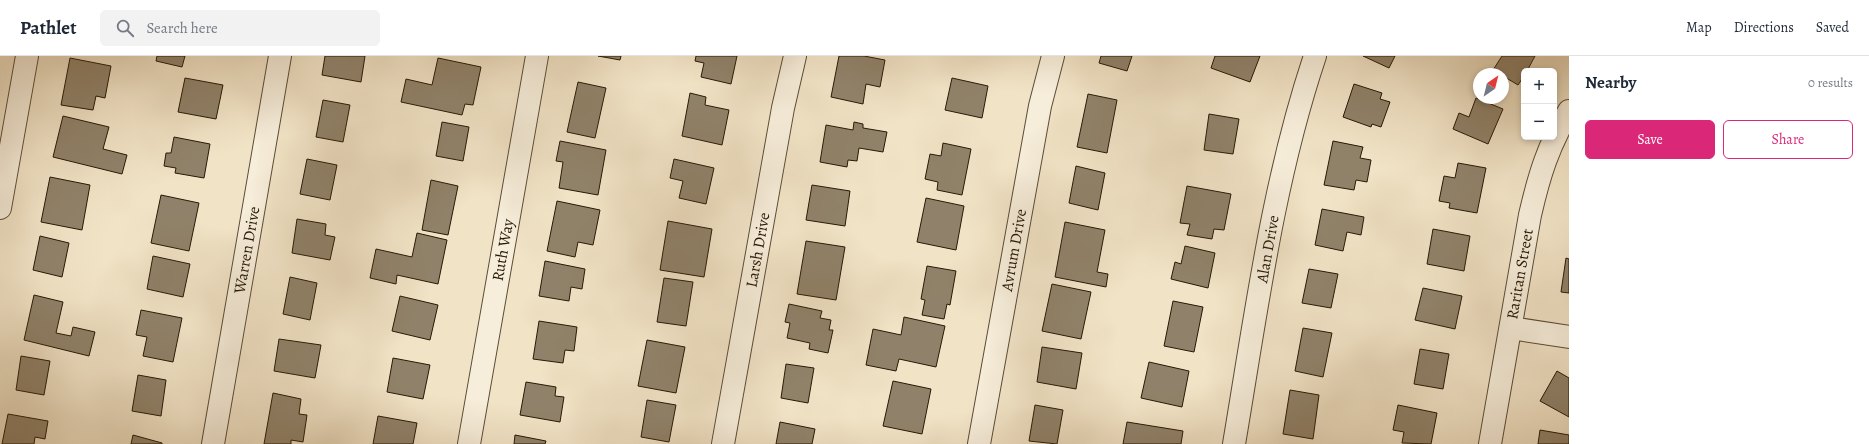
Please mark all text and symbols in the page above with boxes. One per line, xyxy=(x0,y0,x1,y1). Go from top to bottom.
search box xyxy=(100,10,380,46)
text: Pathlet xyxy=(20,15,76,41)
icon: search xyxy=(114,17,136,39)
text: Search here xyxy=(146,18,218,38)
text: Map xyxy=(1686,18,1712,37)
text: Directions xyxy=(1734,18,1794,37)
text: Saved xyxy=(1816,18,1849,37)
north arrow xyxy=(1473,68,1509,104)
map controls xyxy=(1521,68,1557,140)
button: + xyxy=(1521,68,1557,104)
text: Nearby xyxy=(1585,71,1636,94)
text: 0 results xyxy=(1808,74,1853,91)
button: − xyxy=(1521,104,1557,140)
button: Save xyxy=(1585,120,1715,159)
button: Share xyxy=(1723,120,1853,159)
street label: Warren Drive xyxy=(228,205,265,296)
street label: Avrum Drive xyxy=(996,207,1032,294)
street label: Larsh Drive xyxy=(741,211,775,289)
street label: Alan Drive xyxy=(1251,213,1285,286)
street label: Ruth Way xyxy=(487,216,519,283)
street label: Raritan Street xyxy=(1501,227,1539,321)

